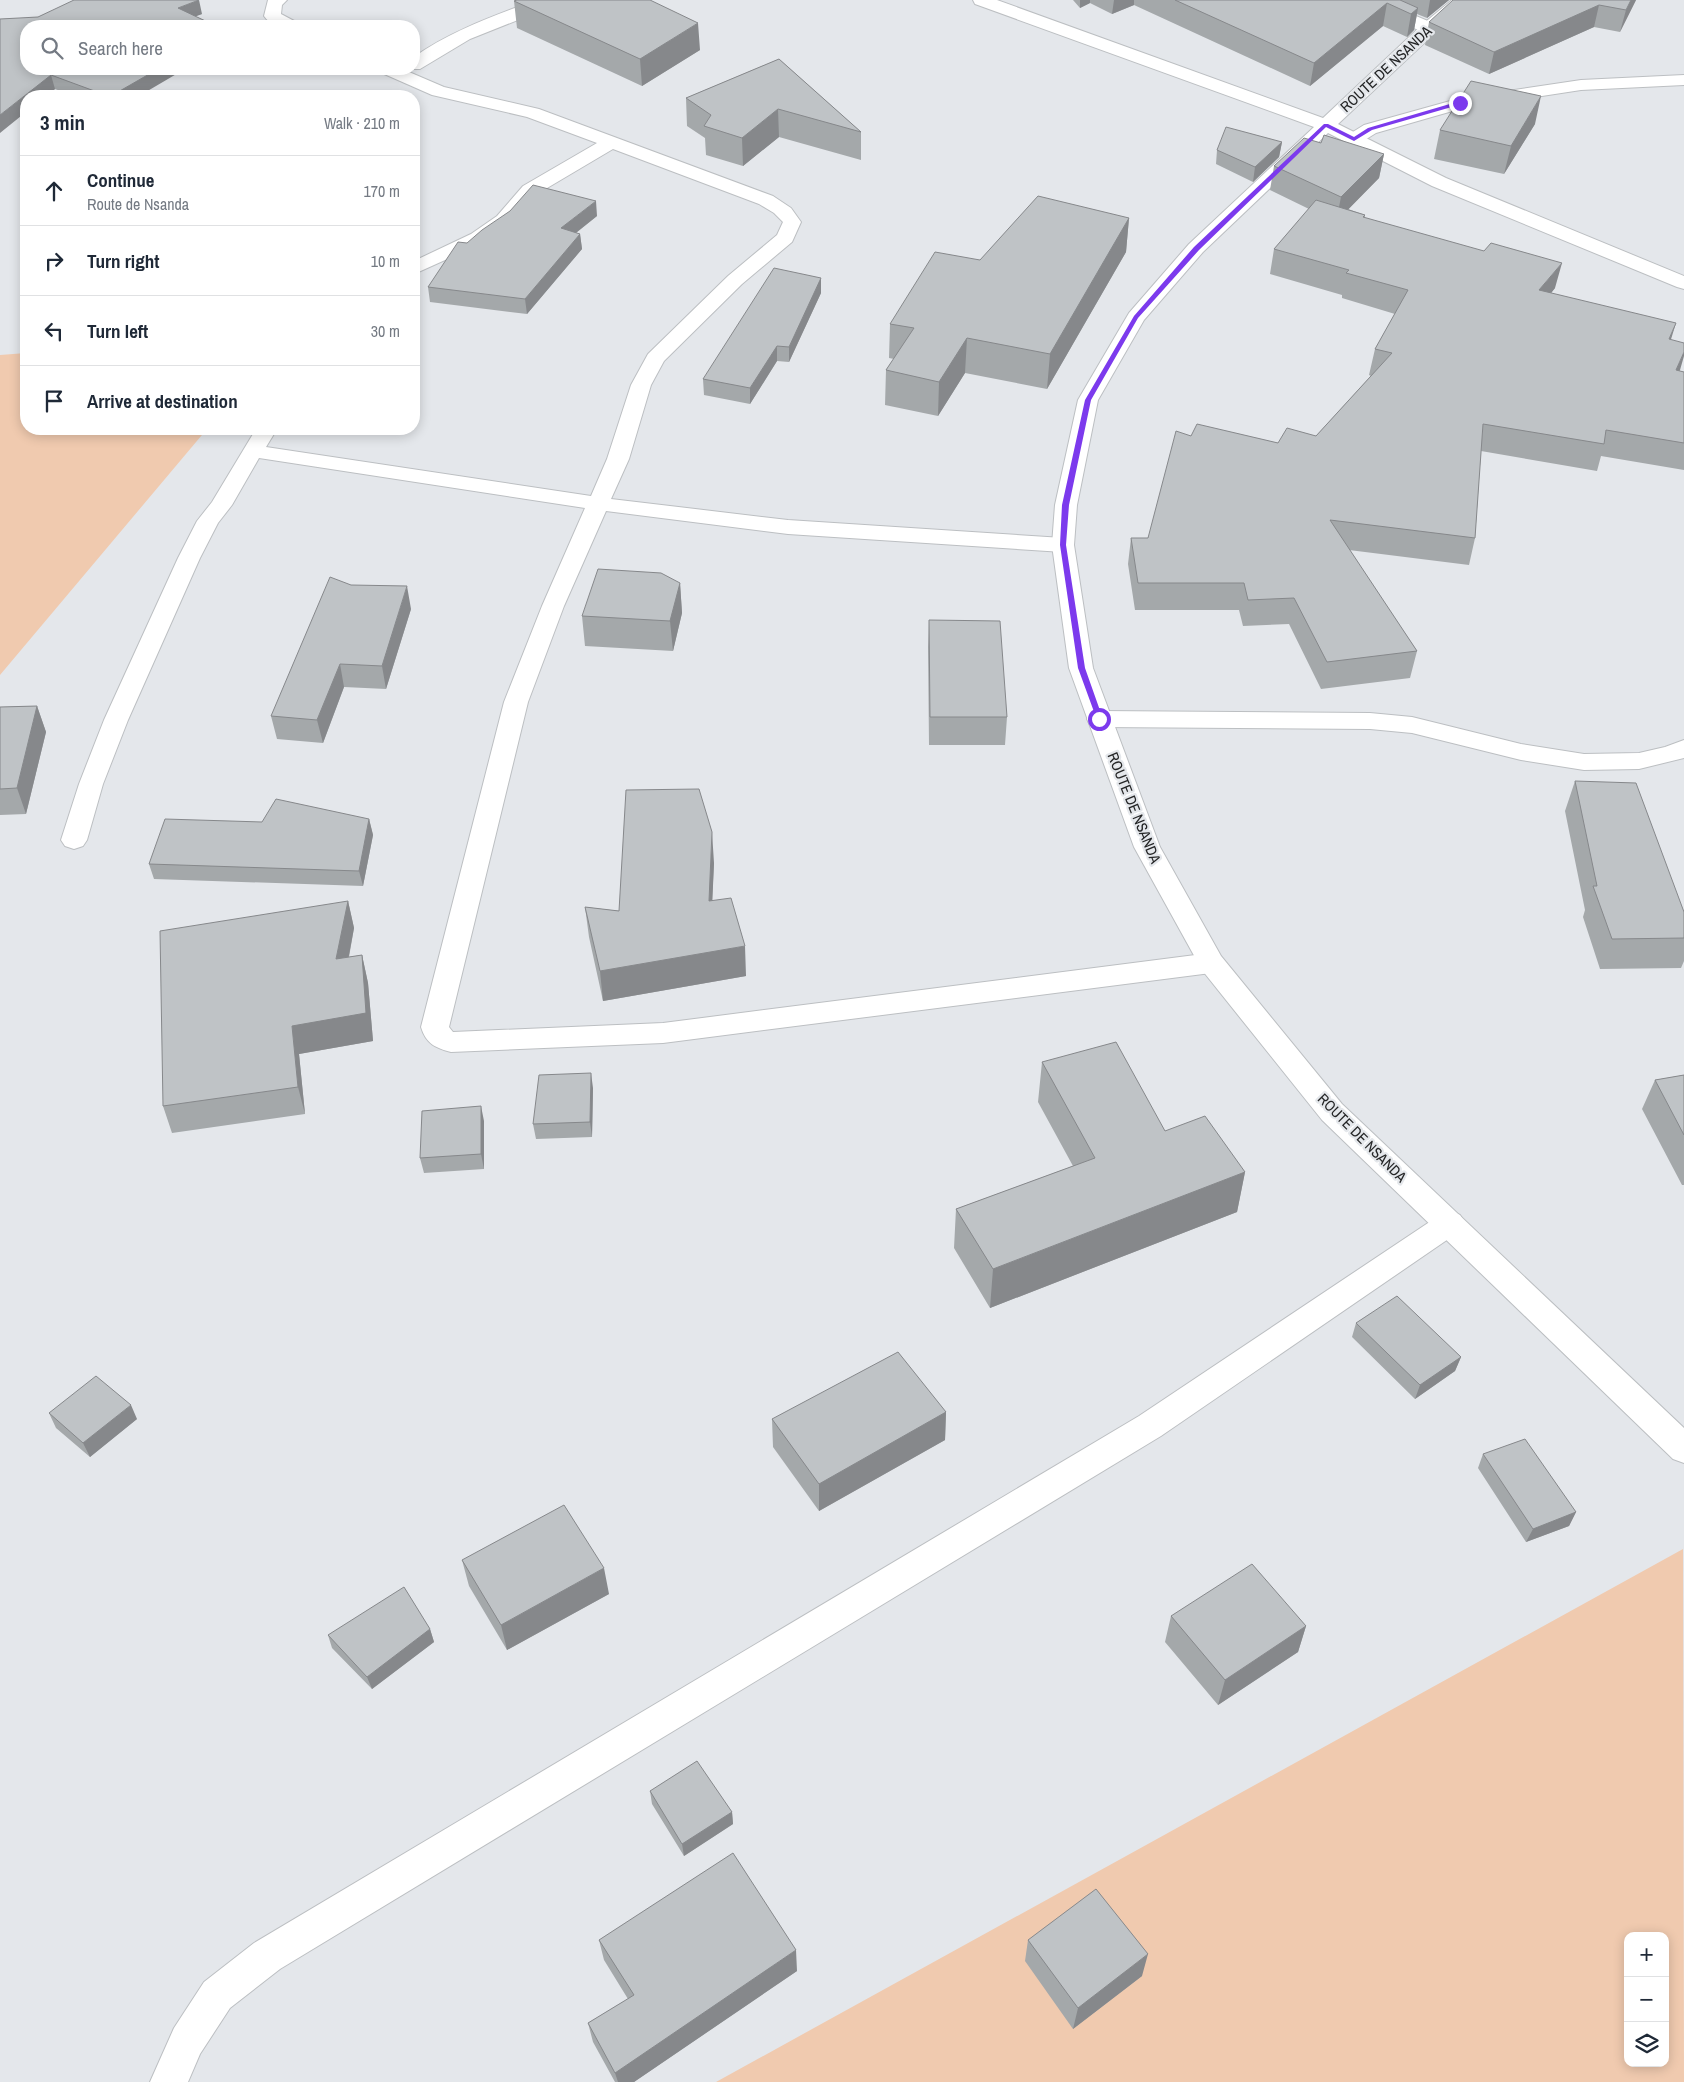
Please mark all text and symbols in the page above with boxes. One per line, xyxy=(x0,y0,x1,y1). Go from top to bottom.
search box xyxy=(20,20,420,75)
street label: ROUTE DE NSANDA xyxy=(1335,20,1437,117)
icon: search xyxy=(38,34,66,62)
text: Search here xyxy=(78,35,163,61)
route end xyxy=(1449,92,1472,115)
text: 3 min xyxy=(40,108,85,137)
text: Walk · 210 m xyxy=(324,112,400,134)
text: Continue xyxy=(87,167,155,193)
icon: ahead xyxy=(40,177,68,205)
text: 170 m xyxy=(364,180,400,202)
text: Route de Nsanda xyxy=(87,193,189,215)
icon: right xyxy=(40,247,68,275)
text: Turn right xyxy=(87,248,159,274)
text: 10 m xyxy=(371,250,400,272)
icon: left xyxy=(40,317,68,345)
text: Turn left xyxy=(87,318,148,344)
text: 30 m xyxy=(371,320,400,342)
icon: arrive xyxy=(40,387,68,415)
text: Arrive at destination xyxy=(87,388,238,414)
route start xyxy=(1088,708,1111,731)
street label: ROUTE DE NSANDA xyxy=(1103,749,1167,867)
street label: ROUTE DE NSANDA xyxy=(1313,1088,1412,1187)
map controls xyxy=(1624,1932,1669,2067)
button: + xyxy=(1624,1932,1669,1977)
button: − xyxy=(1624,1977,1669,2022)
button: layers xyxy=(1624,2022,1669,2067)

